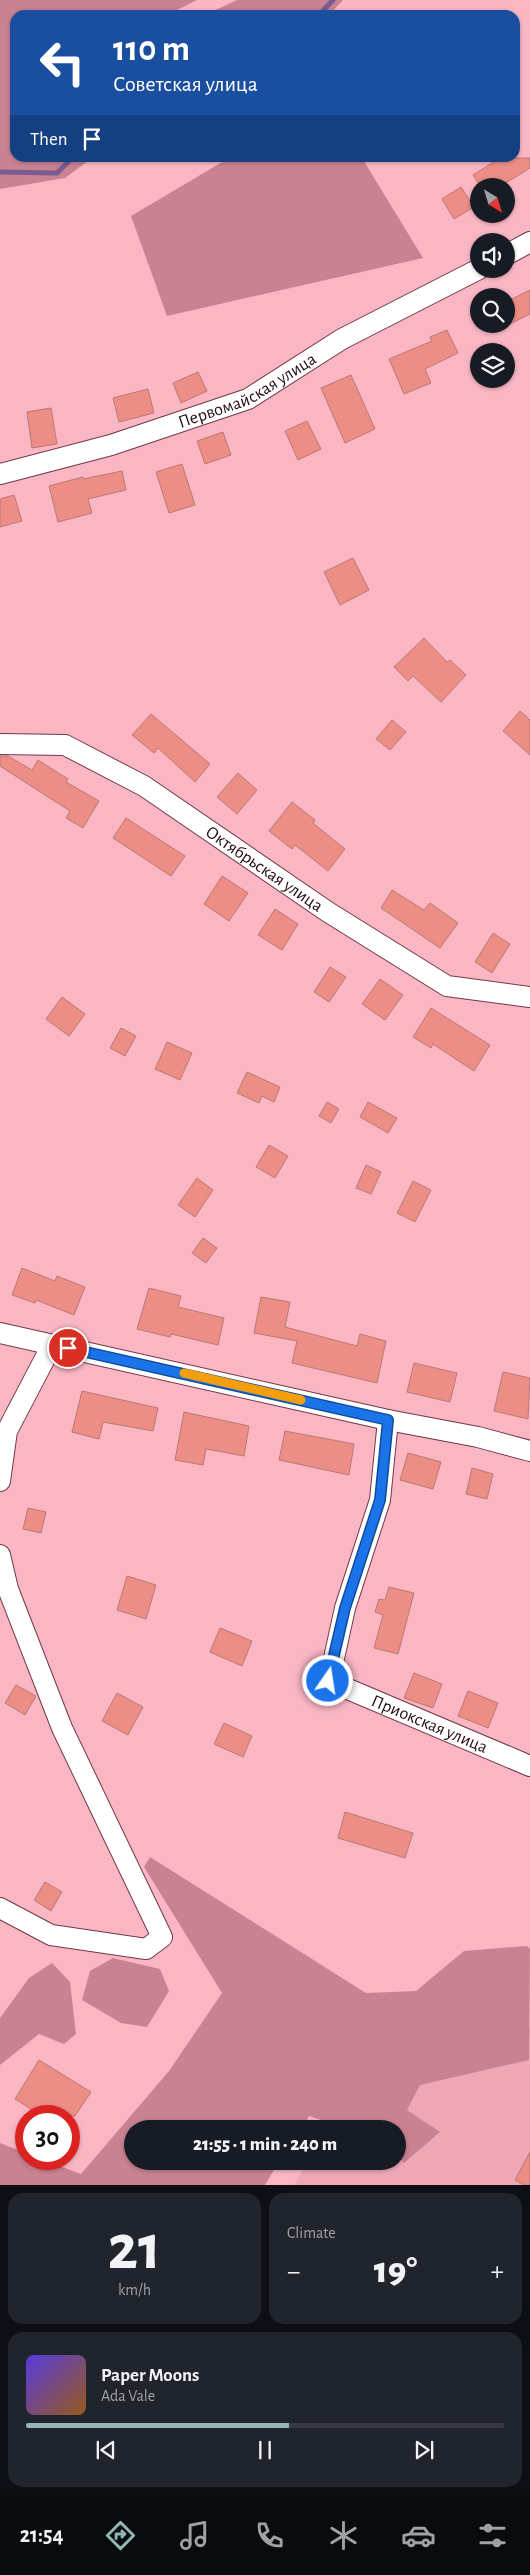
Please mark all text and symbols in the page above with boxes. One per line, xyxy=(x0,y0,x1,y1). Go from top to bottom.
icon: left xyxy=(30,30,95,95)
text: 110 m xyxy=(113,32,190,67)
text: Советская улица xyxy=(113,73,258,95)
icon: arrive xyxy=(78,125,106,153)
text: Then xyxy=(30,130,68,149)
north arrow xyxy=(470,178,515,222)
map controls xyxy=(470,178,515,388)
button: sound xyxy=(470,233,515,278)
button: search xyxy=(470,288,515,333)
button: layers xyxy=(470,343,515,388)
street label: Первомайская улица xyxy=(176,350,320,432)
street label: Октябрьская улица xyxy=(202,823,326,916)
pin xyxy=(47,1327,89,1369)
icon: arrive xyxy=(54,1334,82,1362)
position arrow xyxy=(301,1654,353,1706)
street label: Приокская улица xyxy=(369,1692,490,1757)
speed limit sign: 30 xyxy=(15,2105,80,2170)
text: 21:55 · 1 min · 240 m xyxy=(193,2135,337,2154)
text: 21 xyxy=(107,2216,162,2281)
text: Climate xyxy=(287,2225,336,2241)
text: 19° xyxy=(374,2252,417,2290)
text: − xyxy=(287,2258,300,2286)
text: + xyxy=(491,2258,504,2286)
text: km/h xyxy=(118,2282,151,2298)
text: Paper Moons xyxy=(101,2366,199,2385)
text: Ada Vale xyxy=(101,2388,155,2404)
icon: previous xyxy=(92,2436,120,2464)
icon: pause xyxy=(251,2436,279,2464)
icon: next xyxy=(410,2436,438,2464)
icon: directions xyxy=(103,2518,138,2553)
icon: music xyxy=(177,2518,212,2553)
icon: phone xyxy=(252,2518,287,2553)
icon: climate xyxy=(326,2518,361,2553)
icon: car xyxy=(401,2518,436,2553)
icon: filters xyxy=(475,2518,510,2553)
text: 21:54 xyxy=(20,2524,64,2546)

